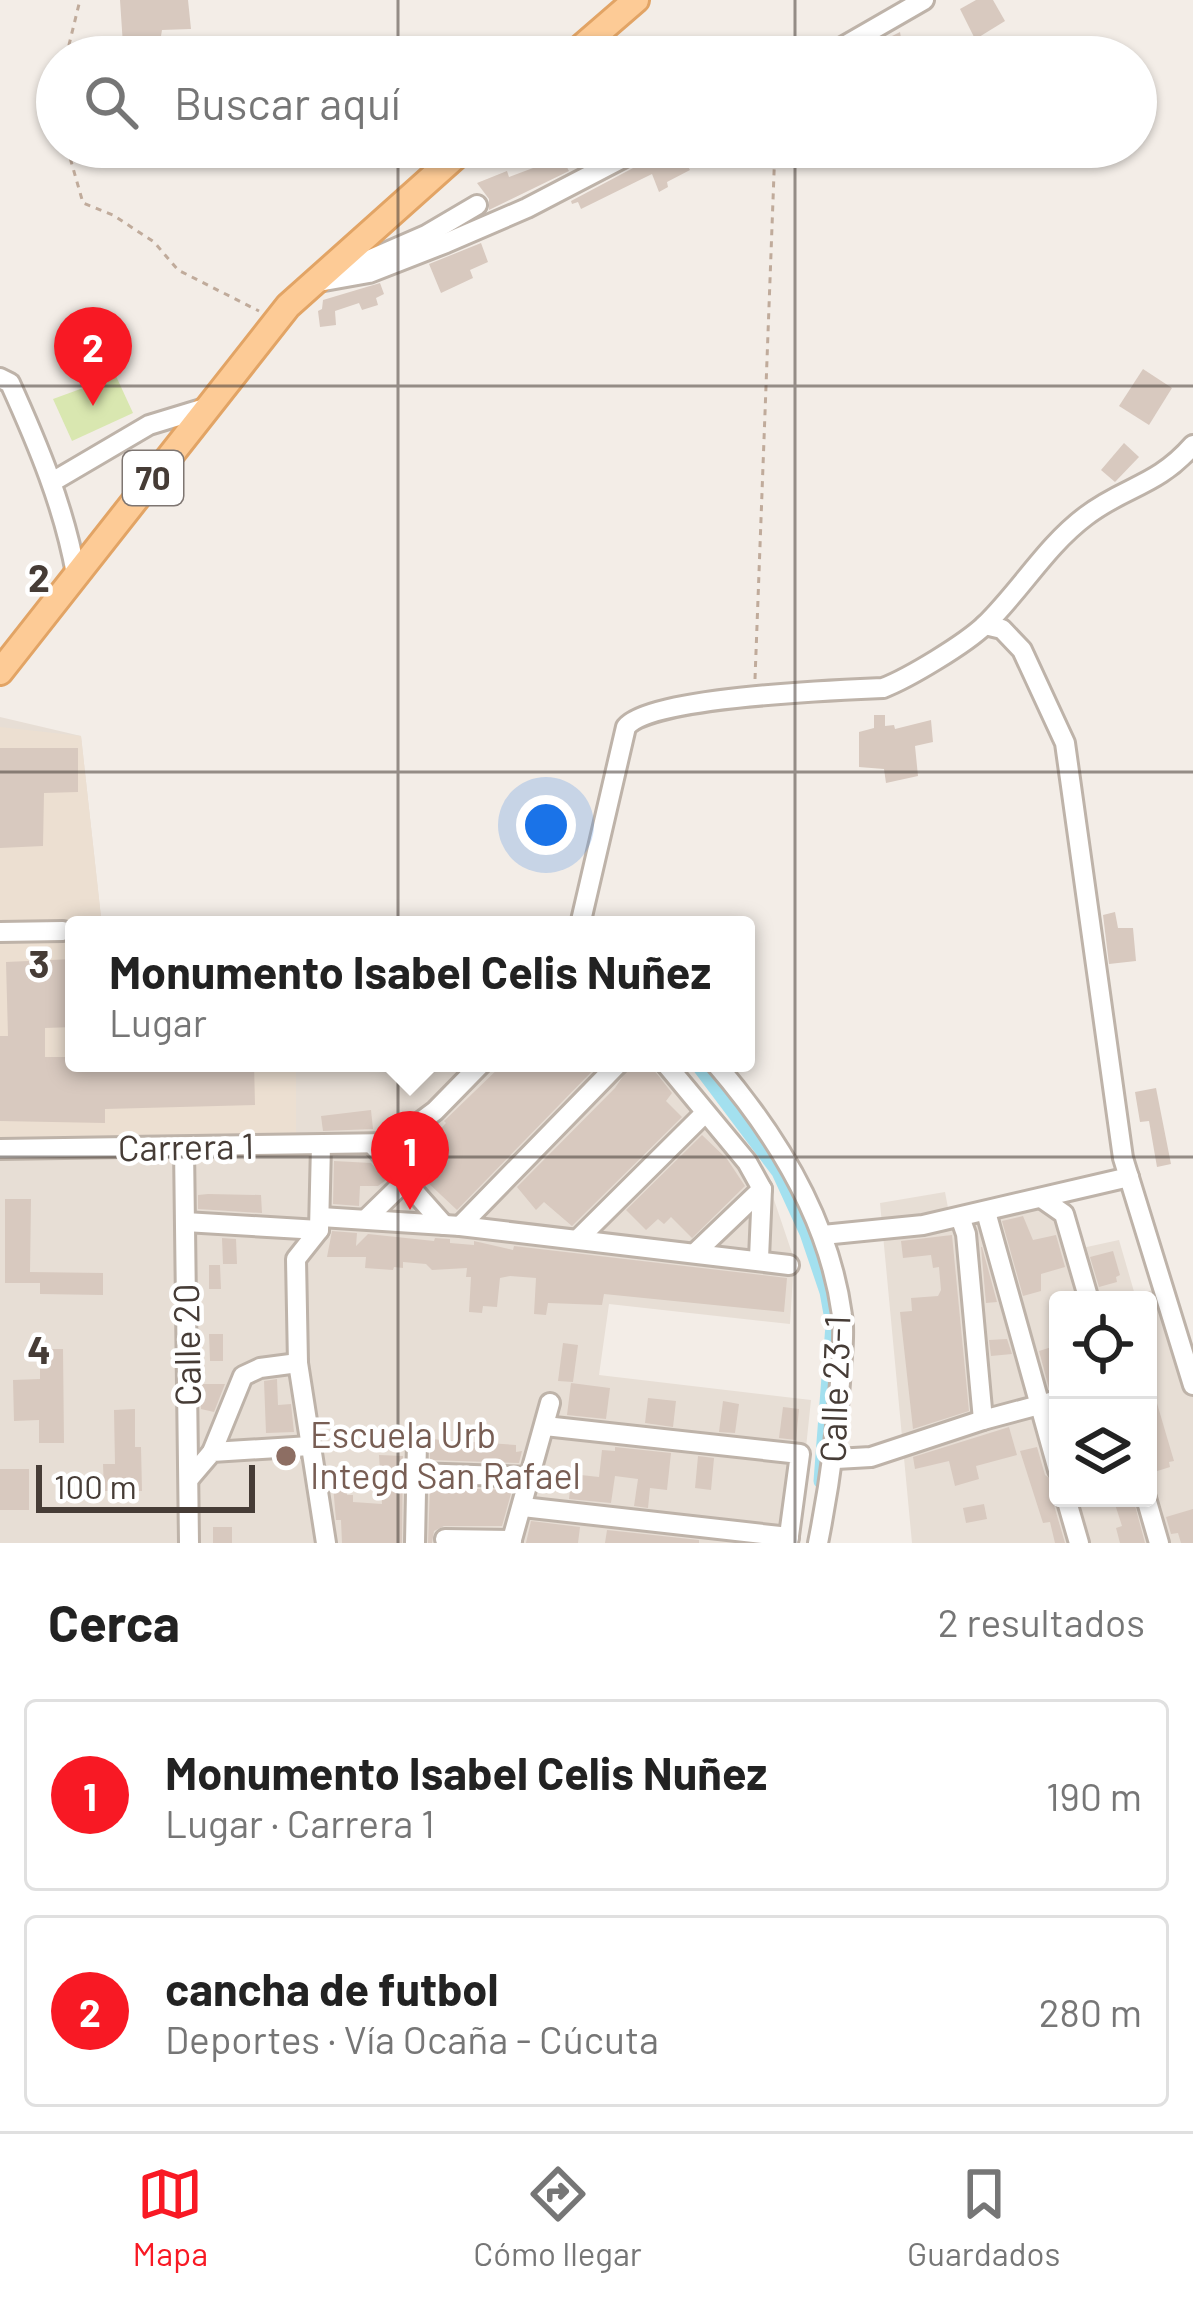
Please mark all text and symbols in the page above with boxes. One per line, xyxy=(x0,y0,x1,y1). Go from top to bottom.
search box xyxy=(36,36,1157,168)
icon: search xyxy=(78,69,144,135)
text: Buscar aquí xyxy=(174,75,401,129)
pin: 2 xyxy=(54,307,132,406)
road number: 70 xyxy=(123,451,183,505)
text: 2 xyxy=(28,553,50,600)
your location xyxy=(516,795,576,855)
popup xyxy=(65,916,755,1072)
text: 3 xyxy=(28,939,50,986)
text: Monumento Isabel Celis Nuñez xyxy=(109,944,711,998)
text: Lugar xyxy=(109,998,207,1045)
pin: 1 xyxy=(371,1111,449,1210)
street label: Carrera 1 xyxy=(117,1123,255,1168)
street label: Calle 20 xyxy=(163,1283,208,1407)
map controls xyxy=(1049,1291,1157,1507)
button: locate xyxy=(1049,1291,1157,1399)
street label: Calle 23-1 xyxy=(809,1315,858,1463)
text: 4 xyxy=(27,1325,51,1372)
button: layers xyxy=(1049,1399,1157,1507)
place label: Escuela Urb Integd San Rafael xyxy=(310,1412,581,1496)
marker: Escuela Urb Integd San Rafael xyxy=(273,1443,299,1469)
scale bar xyxy=(36,1459,255,1512)
text: 100 m xyxy=(54,1466,137,1506)
text: Cerca xyxy=(48,1591,180,1652)
text: 2 resultados xyxy=(938,1598,1145,1645)
text: Monumento Isabel Celis Nuñez xyxy=(165,1745,767,1799)
text: 1 xyxy=(83,1772,97,1819)
text: 190 m xyxy=(1046,1772,1142,1819)
text: Lugar · Carrera 1 xyxy=(165,1799,435,1846)
text: cancha de futbol xyxy=(165,1961,498,2015)
text: 2 xyxy=(79,1988,101,2035)
text: 280 m xyxy=(1039,1988,1142,2035)
text: Deportes · Vía Ocaña - Cúcuta xyxy=(165,2015,659,2062)
tab: Mapa xyxy=(133,2161,208,2273)
tab: Cómo llegar xyxy=(473,2161,642,2273)
tab: Guardados xyxy=(907,2161,1060,2273)

